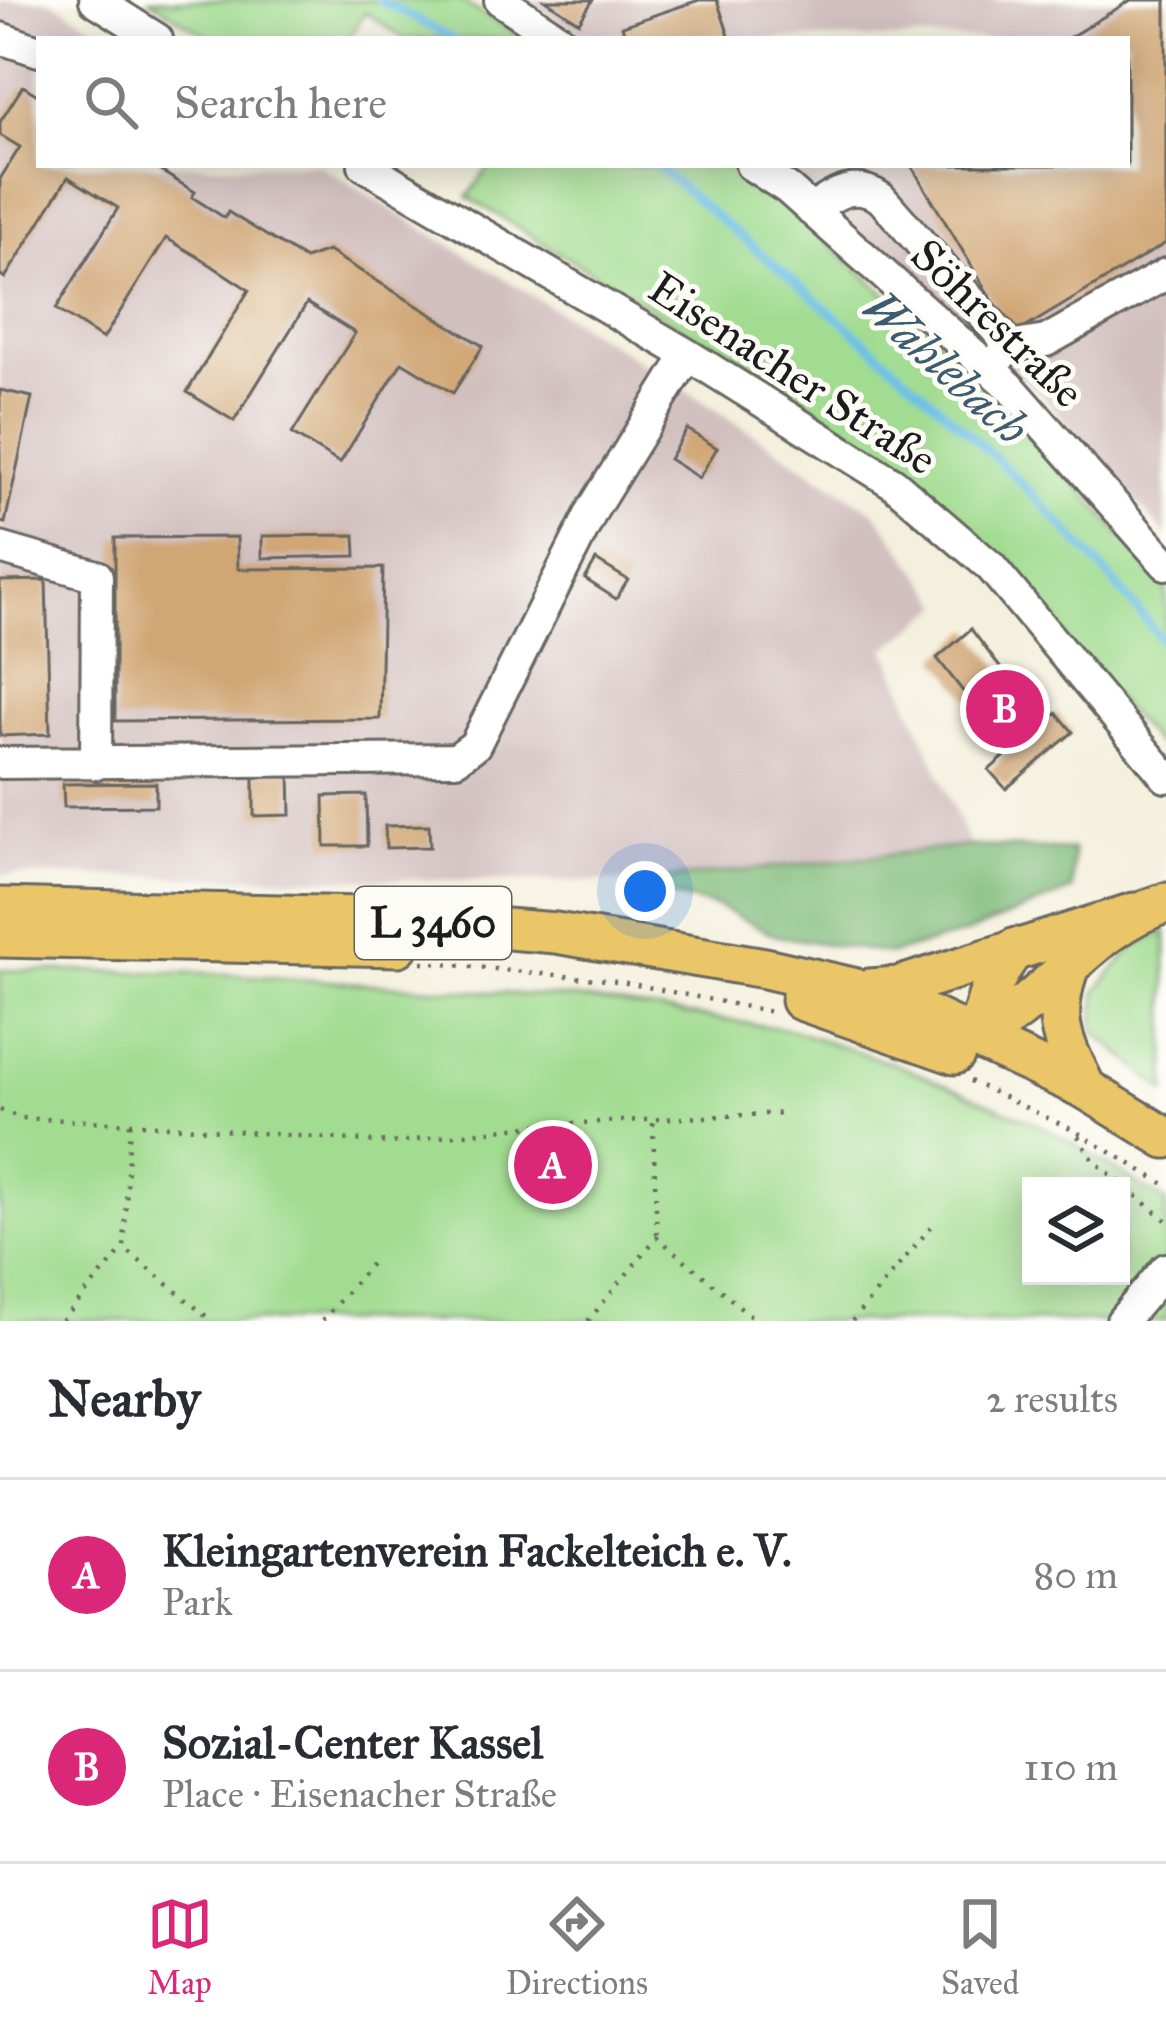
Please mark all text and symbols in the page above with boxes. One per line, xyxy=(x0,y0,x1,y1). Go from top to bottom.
search box xyxy=(36,36,1130,168)
icon: search xyxy=(78,69,144,135)
text: Search here xyxy=(174,75,387,130)
street label: Söhrestraße xyxy=(900,227,1096,419)
street label: Eisenacher Straße xyxy=(639,260,947,486)
water label: Wahlebach xyxy=(851,277,1041,457)
pin: B xyxy=(966,664,1044,754)
your location xyxy=(615,861,675,921)
road number: L 3460 xyxy=(355,887,511,959)
pin: A xyxy=(514,1120,592,1210)
map controls xyxy=(1022,1177,1130,1285)
button: layers xyxy=(1022,1177,1130,1285)
text: Nearby xyxy=(48,1368,200,1430)
text: 2 results xyxy=(986,1375,1118,1423)
text: Kleingartenverein Fackelteich e. V. xyxy=(162,1523,792,1578)
text: A xyxy=(74,1551,100,1599)
text: 80 m xyxy=(1033,1551,1118,1599)
text: Park xyxy=(162,1578,233,1626)
text: Sozial-Center Kassel xyxy=(162,1715,543,1770)
text: B xyxy=(74,1743,100,1791)
text: 110 m xyxy=(1023,1743,1118,1791)
text: Place · Eisenacher Straße xyxy=(162,1770,557,1818)
tab: Map xyxy=(147,1891,213,2003)
tab: Directions xyxy=(506,1891,648,2003)
tab: Saved xyxy=(941,1891,1019,2003)

